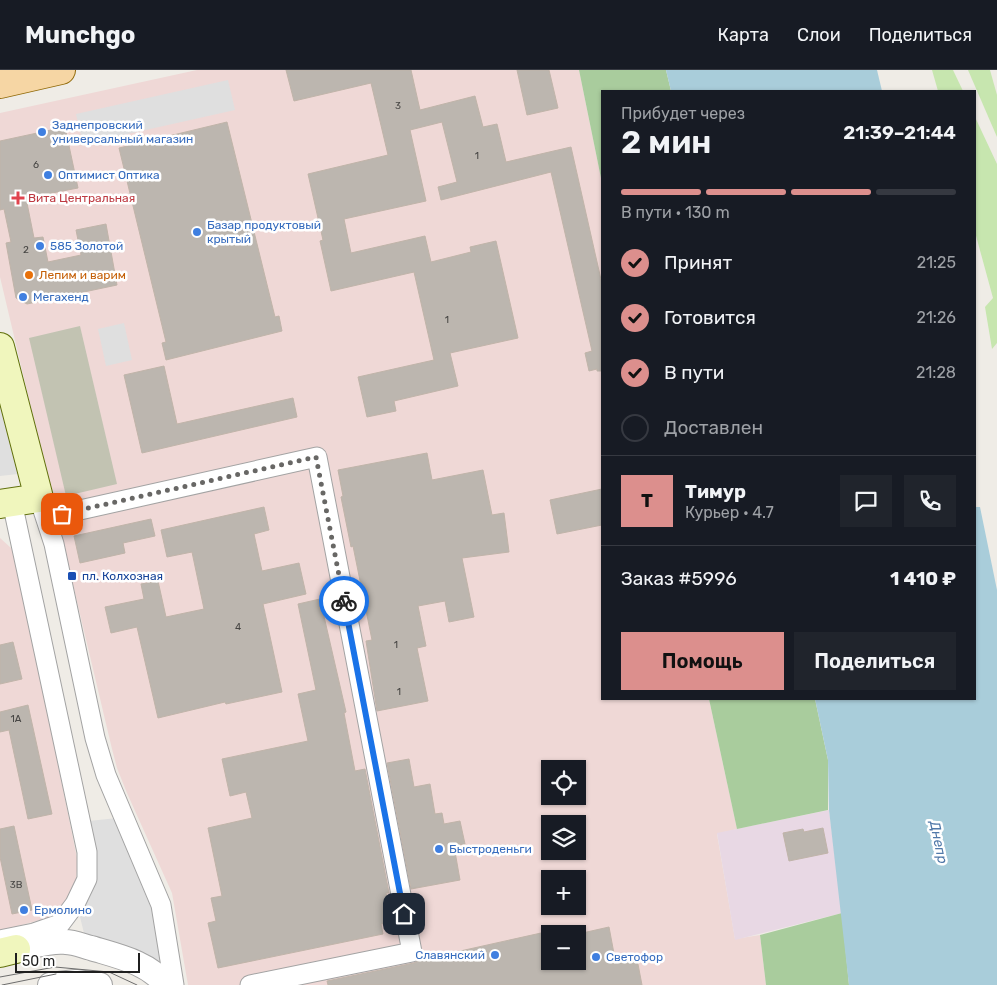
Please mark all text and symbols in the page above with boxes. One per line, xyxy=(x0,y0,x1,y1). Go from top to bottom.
text: Munchgo xyxy=(25,21,135,49)
text: Карта xyxy=(718,24,769,46)
text: Слои xyxy=(797,24,841,46)
text: Поделиться xyxy=(869,24,972,46)
house number: 3 xyxy=(395,100,401,112)
text: Прибудет через xyxy=(621,104,745,123)
place label: Заднепровский универсальный магазин xyxy=(52,118,193,146)
text: 21:39–21:44 xyxy=(843,121,956,144)
text: 2 мин xyxy=(621,123,712,161)
marker: Заднепровский универсальный магазин xyxy=(36,126,48,138)
house number: 1 xyxy=(475,150,479,162)
house number: 6 xyxy=(33,159,39,171)
place label: Оптимист Оптика xyxy=(58,168,160,182)
marker: Оптимист Оптика xyxy=(42,169,54,181)
place label: Вита Центральная xyxy=(28,191,135,205)
marker: Вита Центральная xyxy=(12,192,24,204)
text: В пути · 130 m xyxy=(621,203,730,222)
place label: Базар продуктовый крытый xyxy=(207,218,321,246)
marker: Базар продуктовый крытый xyxy=(191,226,203,238)
place label: 585 Золотой xyxy=(50,239,123,253)
marker: 585 Золотой xyxy=(34,240,46,252)
house number: 2 xyxy=(23,244,29,256)
icon: check xyxy=(621,249,649,277)
text: Принят xyxy=(664,251,732,274)
text: 21:25 xyxy=(917,253,956,272)
place label: Лепим и варим xyxy=(39,268,126,282)
marker: Лепим и варим xyxy=(23,269,35,281)
place label: Мегахенд xyxy=(33,290,89,304)
marker: Мегахенд xyxy=(17,291,29,303)
icon: check xyxy=(621,304,649,332)
text: Готовится xyxy=(664,306,756,329)
text: 21:26 xyxy=(917,308,956,327)
house number: 1 xyxy=(445,314,449,326)
icon: check xyxy=(621,359,649,387)
text: В пути xyxy=(664,361,724,384)
text: 21:28 xyxy=(916,363,956,382)
text: Доставлен xyxy=(664,416,763,439)
button: chat xyxy=(840,475,892,527)
button: phone xyxy=(904,475,956,527)
text: Тимур xyxy=(685,480,746,503)
text: Т xyxy=(641,489,653,512)
pin xyxy=(41,493,83,535)
icon: bag xyxy=(48,500,76,528)
text: Курьер · 4.7 xyxy=(685,503,774,522)
text: Заказ #5996 xyxy=(621,567,737,590)
text: 1 410 ₽ xyxy=(890,567,956,590)
place label: пл. Колхозная xyxy=(82,569,163,583)
marker: пл. Колхозная xyxy=(66,570,78,582)
courier xyxy=(319,576,369,626)
icon: bike xyxy=(330,587,358,615)
house number: 4 xyxy=(235,621,241,633)
button: Помощь xyxy=(621,632,784,690)
button: Поделиться xyxy=(794,632,956,690)
house number: 1 xyxy=(394,639,398,651)
house number: 1 xyxy=(397,686,401,698)
house number: 1А xyxy=(11,713,22,725)
map controls xyxy=(541,760,586,970)
button: locate xyxy=(541,760,586,805)
button: layers xyxy=(541,815,586,860)
water label: Днепр xyxy=(926,818,951,866)
place label: Быстроденьги xyxy=(449,842,532,856)
marker: Быстроденьги xyxy=(433,843,445,855)
button: + xyxy=(541,870,586,915)
house number: 3В xyxy=(10,879,23,891)
pin xyxy=(383,893,425,935)
icon: home xyxy=(390,900,418,928)
place label: Ермолино xyxy=(34,903,92,917)
marker: Ермолино xyxy=(18,904,30,916)
button: − xyxy=(541,925,586,970)
place label: Славянский xyxy=(415,948,485,962)
marker: Славянский xyxy=(489,949,501,961)
scale bar xyxy=(15,950,140,973)
place label: Светофор xyxy=(606,950,663,964)
marker: Светофор xyxy=(590,951,602,963)
text: 50 m xyxy=(22,953,55,970)

